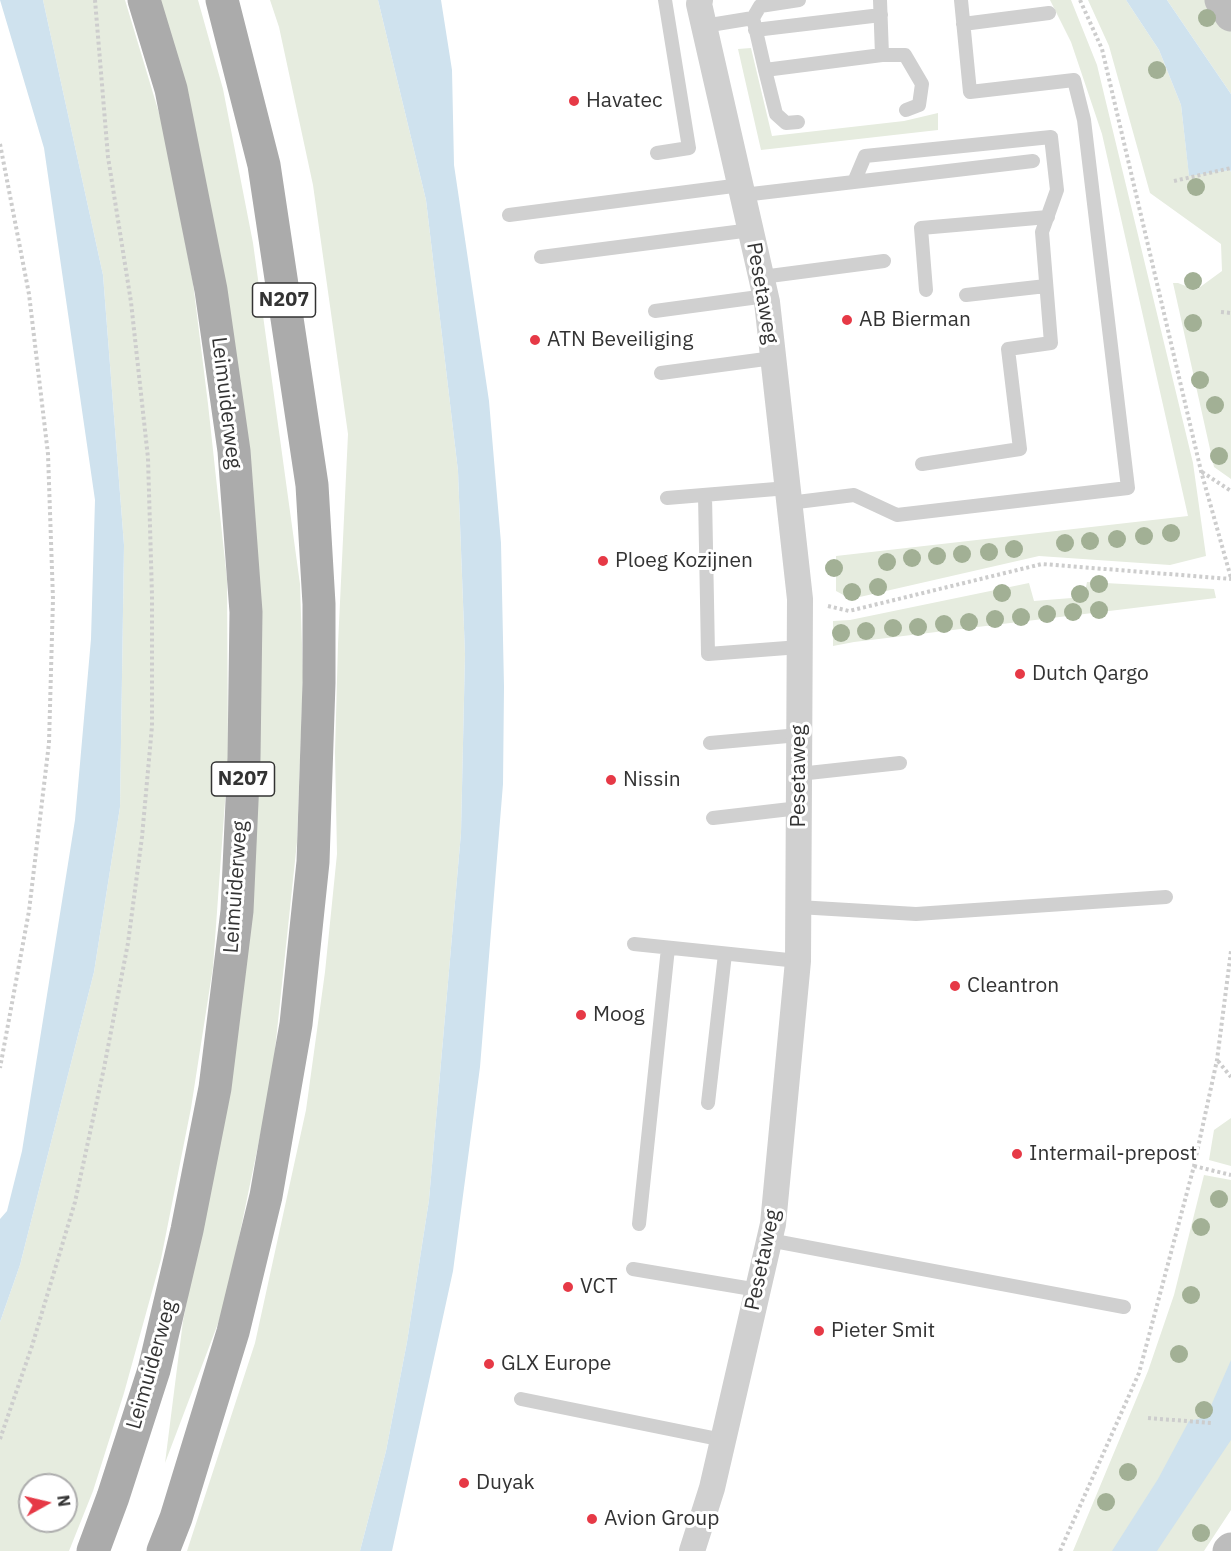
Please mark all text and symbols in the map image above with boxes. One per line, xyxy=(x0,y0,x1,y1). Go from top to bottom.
place label: Havatec xyxy=(586,88,663,114)
marker: Havatec xyxy=(567,94,581,108)
street label: Pesetaweg xyxy=(741,240,783,346)
road number: N207 xyxy=(252,283,316,317)
place label: AB Bierman xyxy=(859,307,971,333)
marker: AB Bierman xyxy=(840,313,854,327)
place label: ATN Beveiliging xyxy=(547,327,693,353)
marker: ATN Beveiliging xyxy=(528,333,542,347)
street label: Leimuiderweg xyxy=(205,336,247,470)
place label: Ploeg Kozijnen xyxy=(615,548,753,574)
marker: Ploeg Kozijnen xyxy=(596,554,610,568)
place label: Dutch Qargo xyxy=(1032,661,1149,687)
marker: Dutch Qargo xyxy=(1013,667,1027,681)
street label: Pesetaweg xyxy=(786,725,812,827)
road number: N207 xyxy=(212,762,274,796)
place label: Nissin xyxy=(623,767,681,793)
marker: Nissin xyxy=(604,773,618,787)
street label: Leimuiderweg xyxy=(219,820,253,954)
place label: Cleantron xyxy=(967,973,1059,999)
marker: Cleantron xyxy=(948,979,962,993)
place label: Moog xyxy=(593,1002,645,1028)
marker: Moog xyxy=(574,1008,588,1022)
place label: Intermail-prepost xyxy=(1029,1141,1197,1167)
marker: Intermail-prepost xyxy=(1010,1147,1024,1161)
street label: Pesetaweg xyxy=(740,1207,786,1313)
place label: VCT xyxy=(580,1274,618,1300)
marker: VCT xyxy=(561,1280,575,1294)
street label: Leimuiderweg xyxy=(122,1298,182,1432)
place label: Pieter Smit xyxy=(831,1318,935,1344)
marker: Pieter Smit xyxy=(812,1324,826,1338)
place label: GLX Europe xyxy=(501,1351,611,1377)
marker: GLX Europe xyxy=(482,1357,496,1371)
place label: Duyak xyxy=(476,1470,534,1496)
north arrow xyxy=(18,1473,78,1533)
marker: Duyak xyxy=(457,1476,471,1490)
text: N xyxy=(53,1494,75,1508)
place label: Avion Group xyxy=(604,1506,719,1532)
marker: Avion Group xyxy=(585,1512,599,1526)

